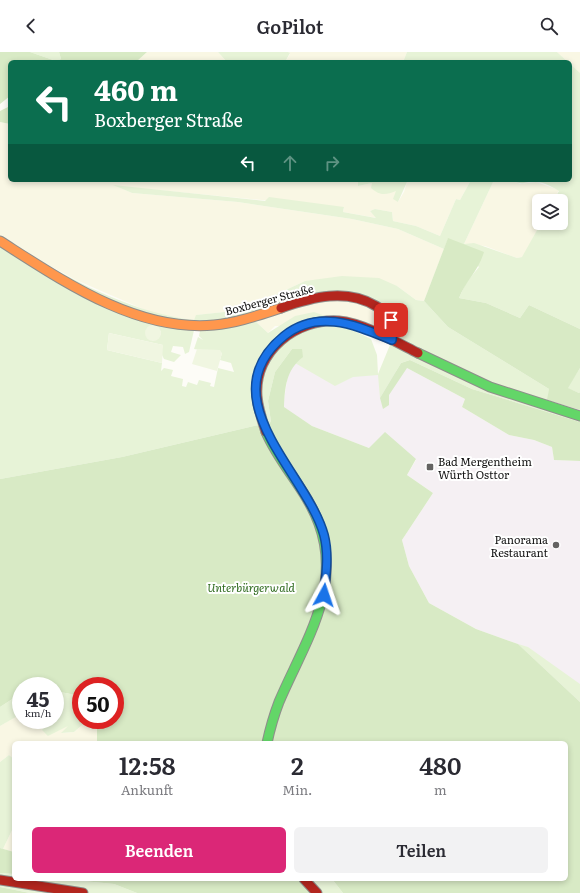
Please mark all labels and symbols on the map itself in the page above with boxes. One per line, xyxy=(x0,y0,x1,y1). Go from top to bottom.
street label: Boxberger Straße xyxy=(223,279,315,319)
pin xyxy=(374,303,408,337)
place label: Bad Mergentheim Würth Osttor xyxy=(438,453,532,482)
marker: Bad Mergentheim Würth Osttor xyxy=(425,462,435,472)
place label: Panorama Restaurant xyxy=(491,531,549,560)
marker: Panorama Restaurant xyxy=(551,540,561,550)
position arrow xyxy=(303,574,345,616)
park label: Unterbürgerwald xyxy=(207,579,295,595)
speed limit sign: 50 xyxy=(72,677,124,729)

